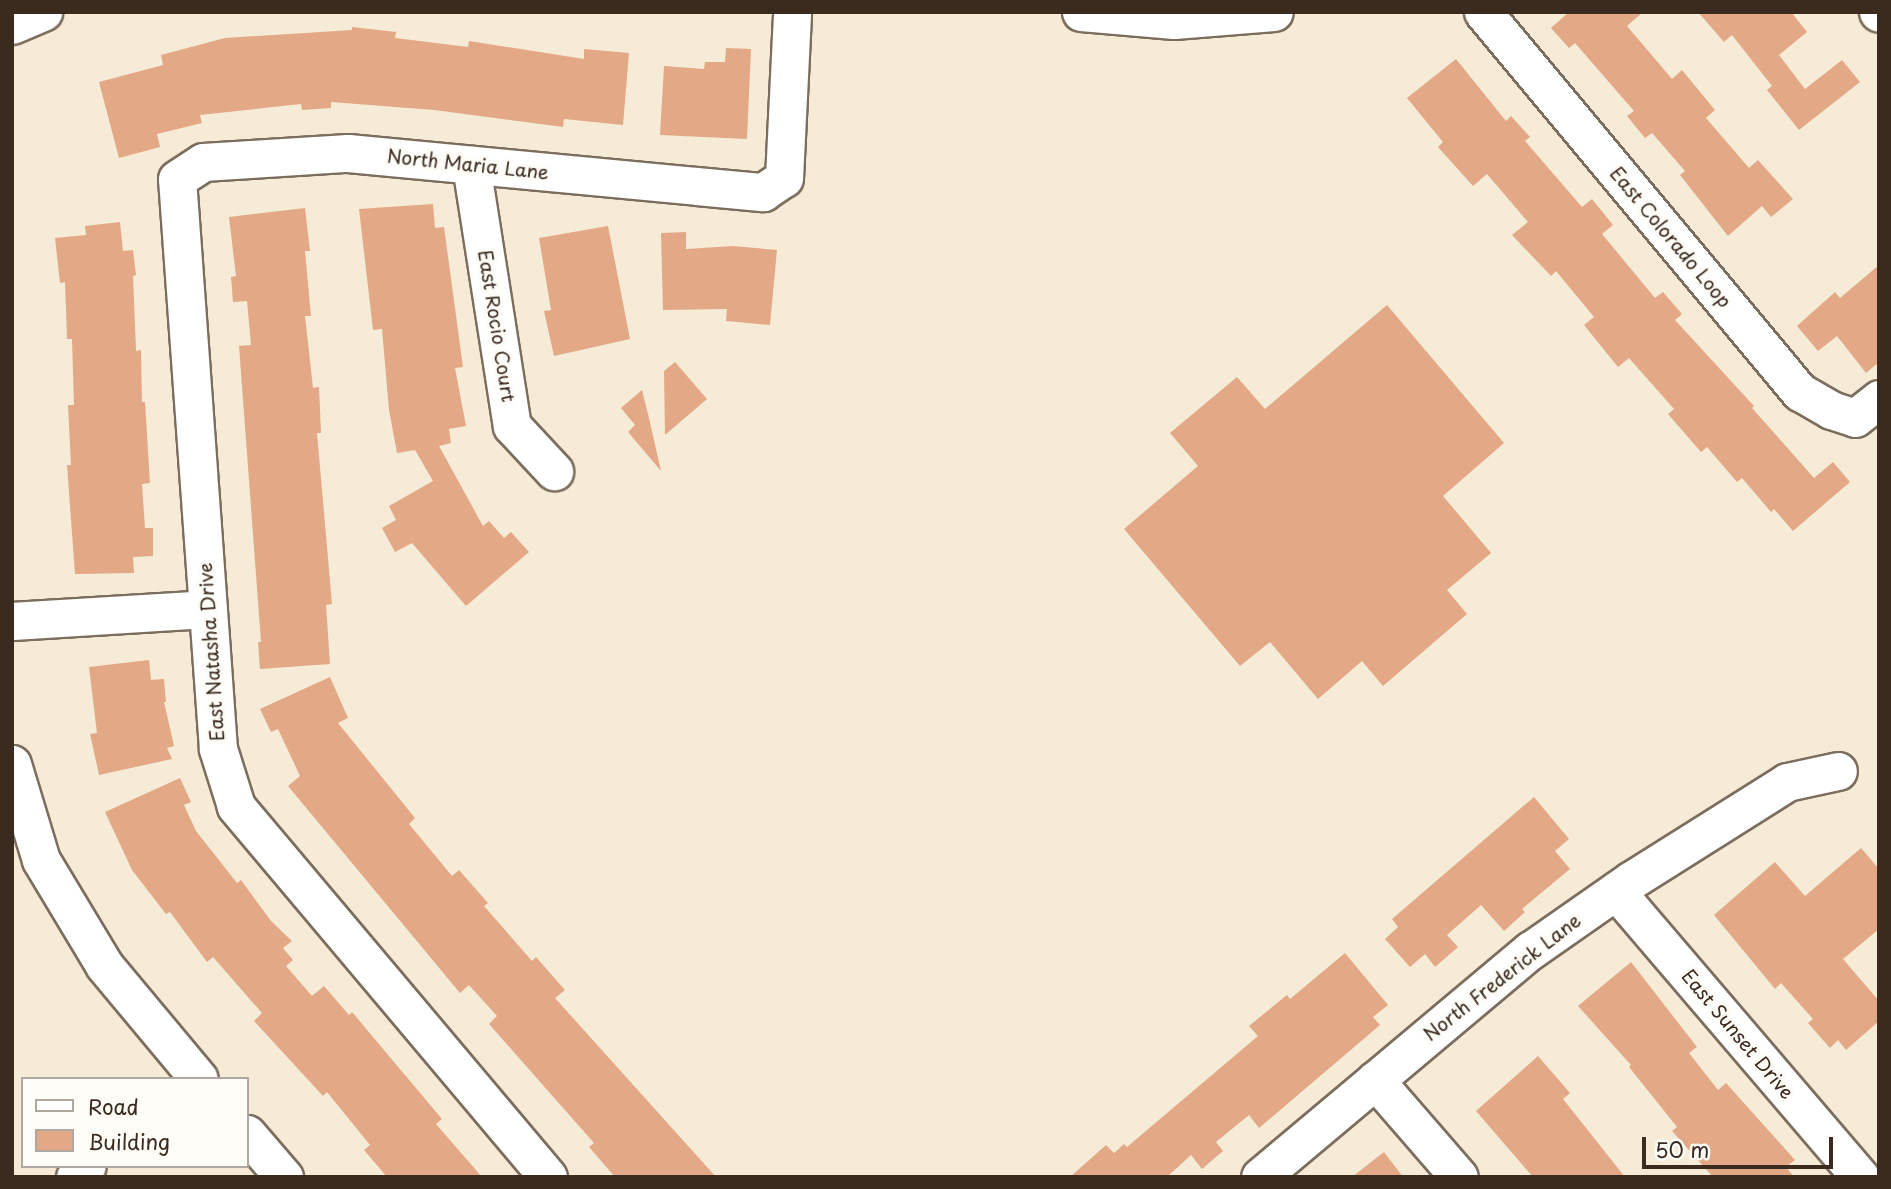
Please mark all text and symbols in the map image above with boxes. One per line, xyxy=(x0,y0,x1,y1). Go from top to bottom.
street label: North Maria Lane xyxy=(385,144,551,184)
street label: East Colorado Loop xyxy=(1605,162,1737,312)
street label: East Rocio Court xyxy=(474,249,520,403)
street label: East Natasha Drive xyxy=(193,563,229,741)
street label: North Frederick Lane xyxy=(1419,909,1585,1045)
street label: East Sunset Drive xyxy=(1677,964,1799,1104)
legend xyxy=(21,1077,248,1168)
text: Road xyxy=(88,1090,139,1122)
scale bar xyxy=(1646,1122,1837,1166)
text: Building xyxy=(88,1125,170,1157)
text: 50 m xyxy=(1655,1133,1709,1165)

